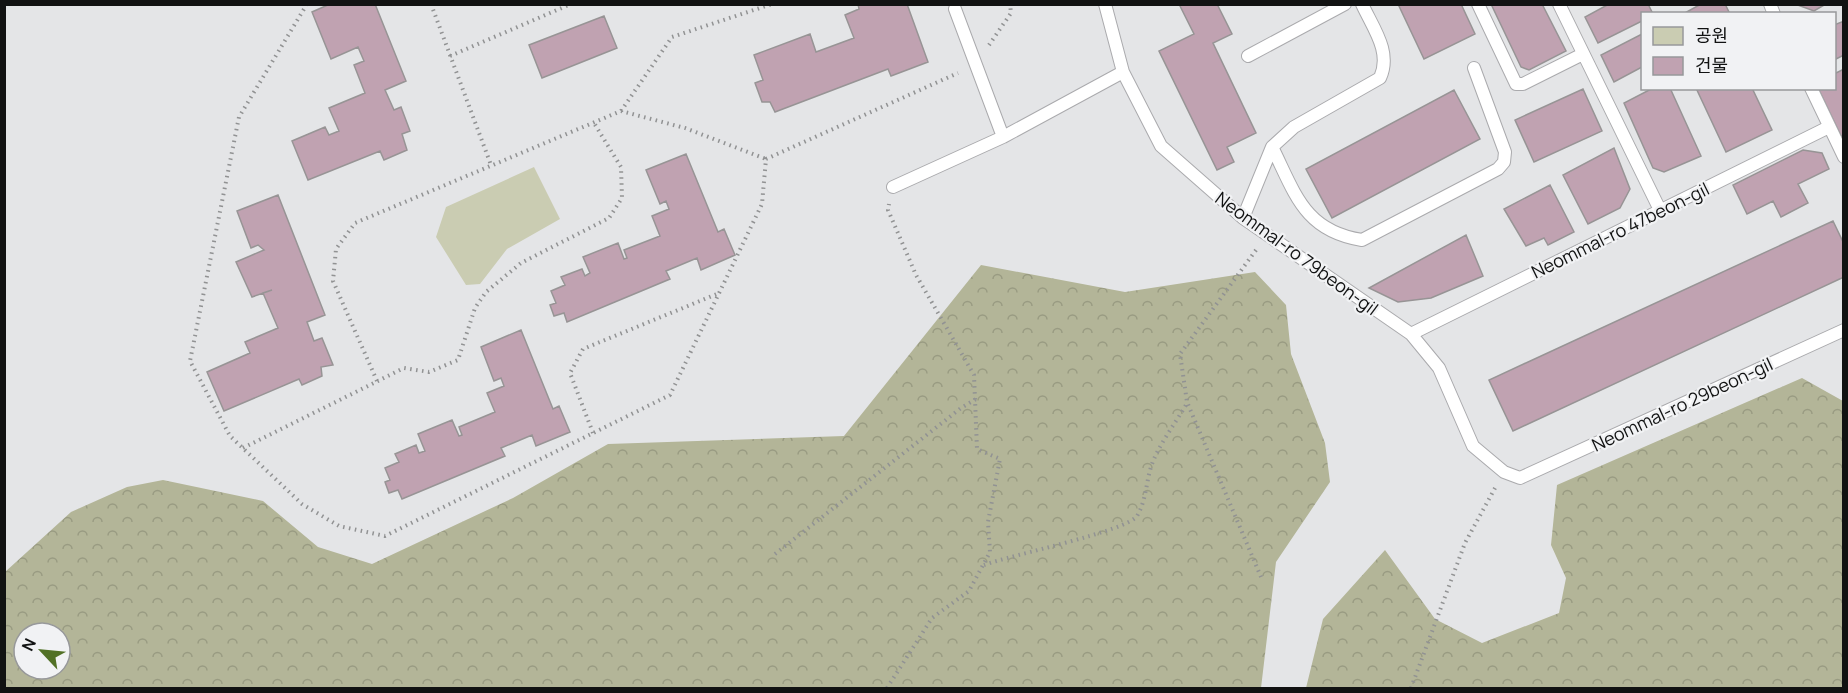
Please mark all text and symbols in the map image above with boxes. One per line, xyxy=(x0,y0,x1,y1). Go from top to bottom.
legend xyxy=(1641,12,1836,90)
text: 공원 xyxy=(1695,23,1728,47)
text: 건물 xyxy=(1695,53,1728,77)
street label: Neommal-ro 47beon-gil xyxy=(1527,176,1713,284)
street label: Neommal-ro 79beon-gil xyxy=(1211,186,1383,320)
street label: Neommal-ro 29beon-gil xyxy=(1588,352,1776,456)
north arrow xyxy=(12,621,72,681)
text: N xyxy=(16,634,41,654)

